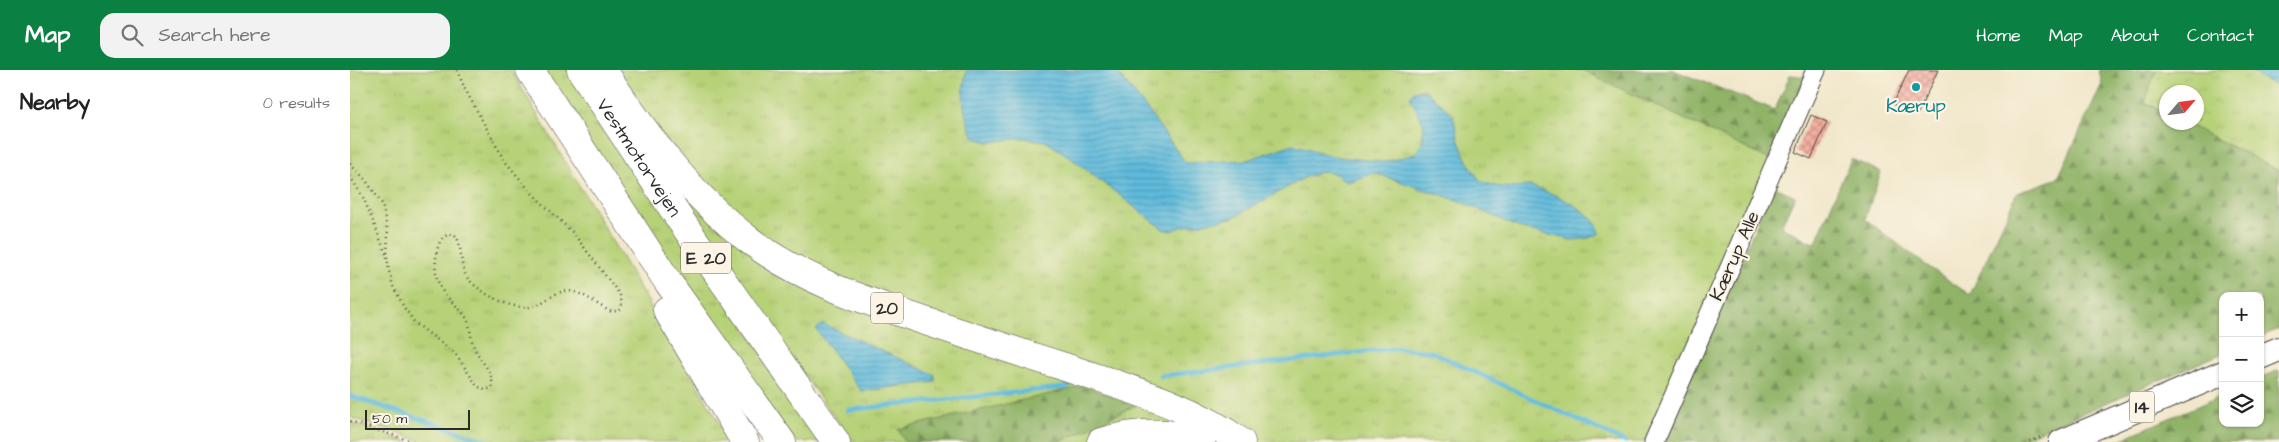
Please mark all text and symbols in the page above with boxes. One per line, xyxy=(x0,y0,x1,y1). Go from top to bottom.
search box xyxy=(100,13,450,58)
text: Map xyxy=(25,18,70,52)
icon: search xyxy=(118,21,146,49)
text: Search here xyxy=(158,22,271,49)
text: Home xyxy=(1976,23,2021,48)
text: Map xyxy=(2049,23,2083,48)
text: About xyxy=(2111,23,2159,48)
text: Contact xyxy=(2187,23,2254,48)
marker: Kærup xyxy=(1910,81,1922,93)
north arrow xyxy=(2159,85,2204,130)
text: Nearby xyxy=(20,88,90,117)
text: 0 results xyxy=(263,92,330,114)
street label: Vestmotorvejen xyxy=(590,93,688,222)
place label: Kærup xyxy=(1886,93,1946,120)
street label: Kærup Alle xyxy=(1703,207,1767,305)
road number: E 20 xyxy=(681,242,731,274)
road number: 20 xyxy=(871,292,903,324)
map controls xyxy=(2219,292,2264,427)
button: + xyxy=(2219,292,2264,337)
button: − xyxy=(2219,337,2264,382)
button: layers xyxy=(2219,382,2264,427)
road number: 14 xyxy=(2130,392,2154,422)
scale bar xyxy=(365,407,470,430)
text: 50 m xyxy=(372,409,407,429)

